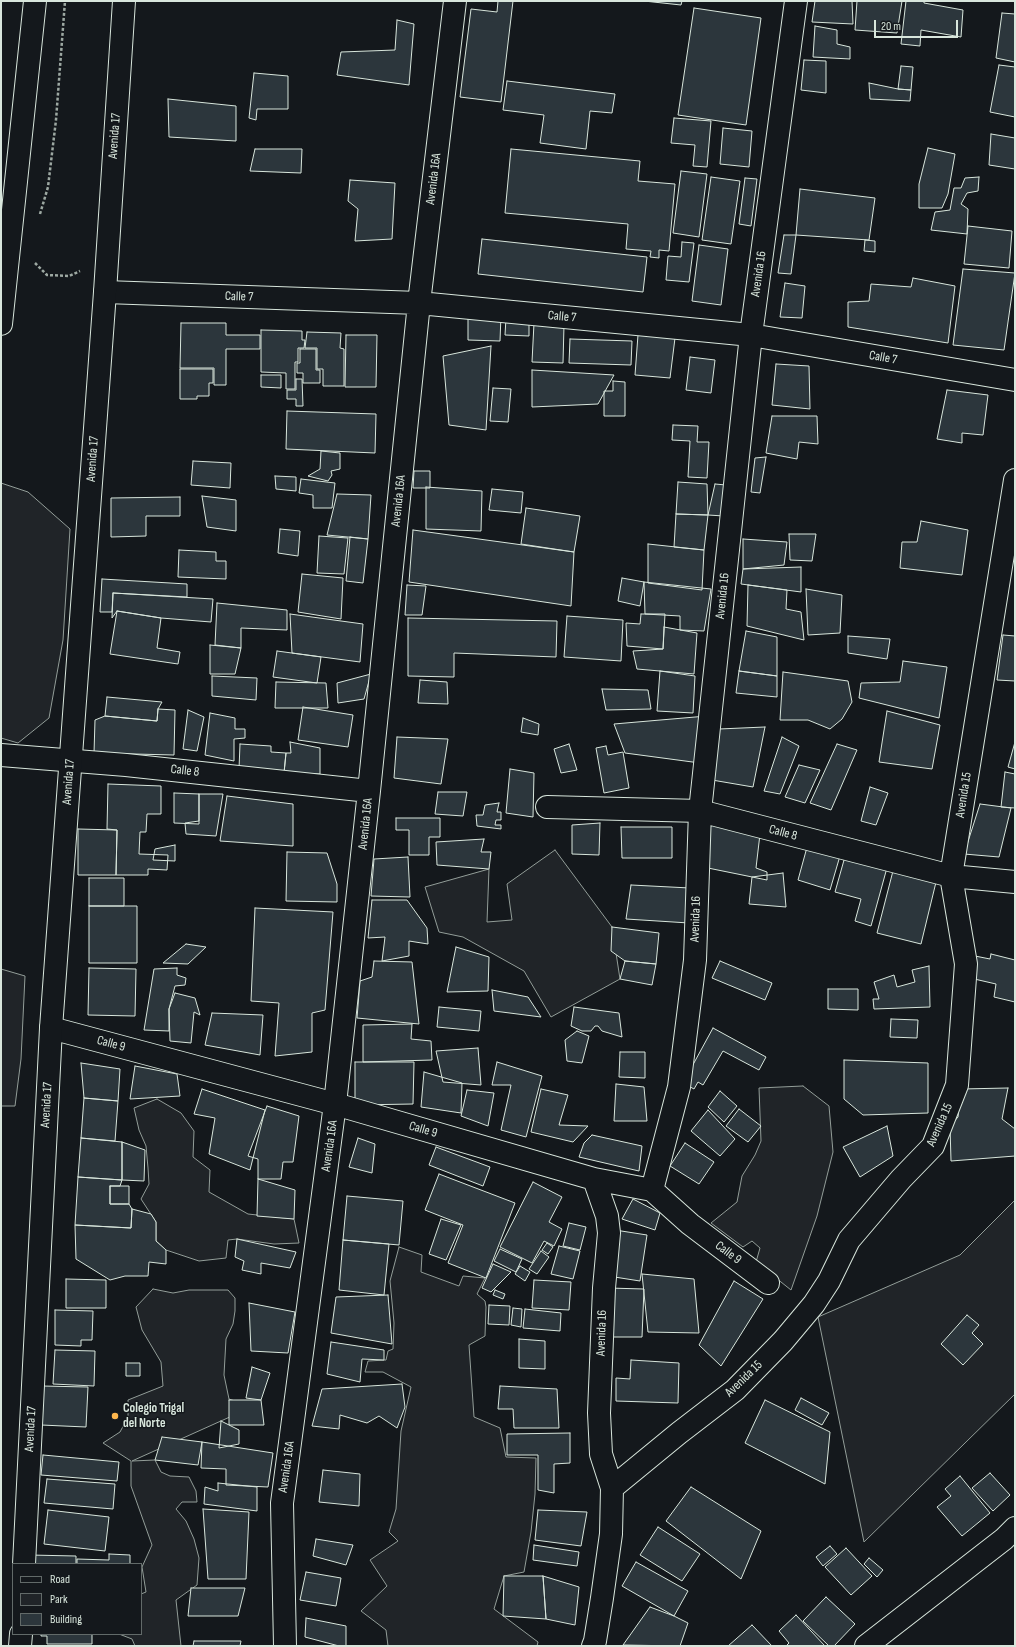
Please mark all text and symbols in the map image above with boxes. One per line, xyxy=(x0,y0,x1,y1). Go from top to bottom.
scale bar xyxy=(876,12,960,38)
text: 20 m xyxy=(881,19,901,34)
street label: Avenida 17 xyxy=(106,113,124,159)
street label: Avenida 16A xyxy=(423,152,445,206)
street label: Avenida 16 xyxy=(748,250,770,298)
street label: Calle 7 xyxy=(225,289,253,305)
street label: Calle 7 xyxy=(547,308,577,326)
street label: Calle 7 xyxy=(868,348,898,368)
street label: Avenida 17 xyxy=(84,436,102,482)
street label: Avenida 16A xyxy=(389,474,409,528)
street label: Avenida 16 xyxy=(713,572,733,620)
street label: Avenida 17 xyxy=(60,759,78,805)
street label: Calle 8 xyxy=(170,762,200,780)
street label: Avenida 15 xyxy=(953,771,975,819)
street label: Avenida 16A xyxy=(356,797,376,851)
street label: Calle 8 xyxy=(767,822,799,844)
street label: Avenida 16 xyxy=(687,896,705,942)
street label: Calle 9 xyxy=(95,1033,127,1055)
street label: Avenida 17 xyxy=(38,1082,56,1128)
street label: Avenida 15 xyxy=(924,1101,956,1149)
street label: Avenida 16A xyxy=(319,1119,341,1173)
street label: Calle 9 xyxy=(407,1119,439,1141)
street label: Calle 9 xyxy=(712,1238,744,1268)
street label: Avenida 16 xyxy=(593,1310,611,1356)
street label: Avenida 15 xyxy=(722,1357,766,1401)
place label: Colegio Trigal del Norte xyxy=(123,1401,184,1432)
street label: Avenida 17 xyxy=(22,1406,40,1452)
marker: Colegio Trigal del Norte xyxy=(110,1411,120,1421)
street label: Avenida 16A xyxy=(276,1440,298,1494)
legend xyxy=(12,1563,142,1635)
text: Road xyxy=(50,1572,70,1587)
text: Park xyxy=(50,1592,68,1607)
text: Building xyxy=(50,1612,82,1627)

